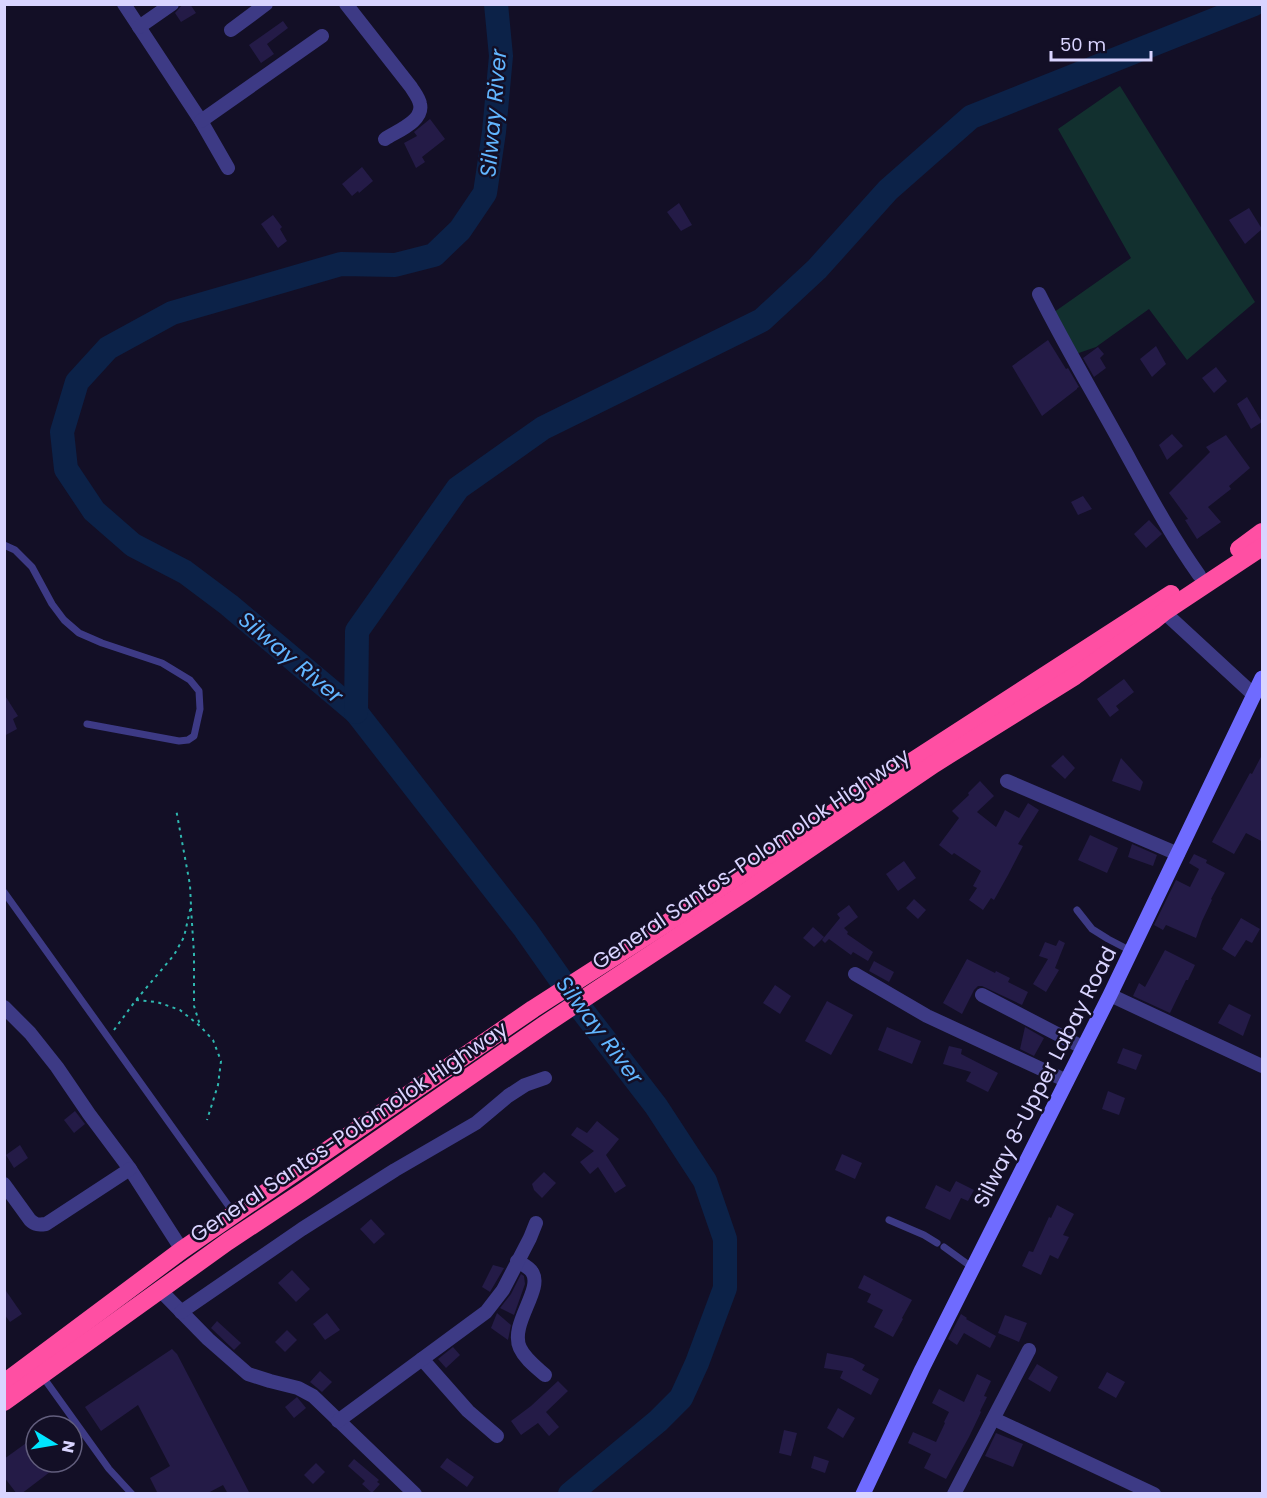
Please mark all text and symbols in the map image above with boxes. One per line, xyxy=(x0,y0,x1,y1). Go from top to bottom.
scale bar xyxy=(1051,24,1152,62)
text: 50 m xyxy=(1060,32,1106,57)
water label: Silway River xyxy=(472,47,515,178)
water label: Silway River xyxy=(232,604,350,711)
street label: General Santos-Polomolok Highway xyxy=(586,741,915,976)
street label: Silway 8-Upper Labay Road xyxy=(966,941,1123,1212)
water label: Silway River xyxy=(549,970,651,1092)
street label: General Santos-Polomolok Highway xyxy=(184,1014,513,1249)
north arrow xyxy=(24,1414,84,1474)
text: N xyxy=(56,1439,81,1455)

